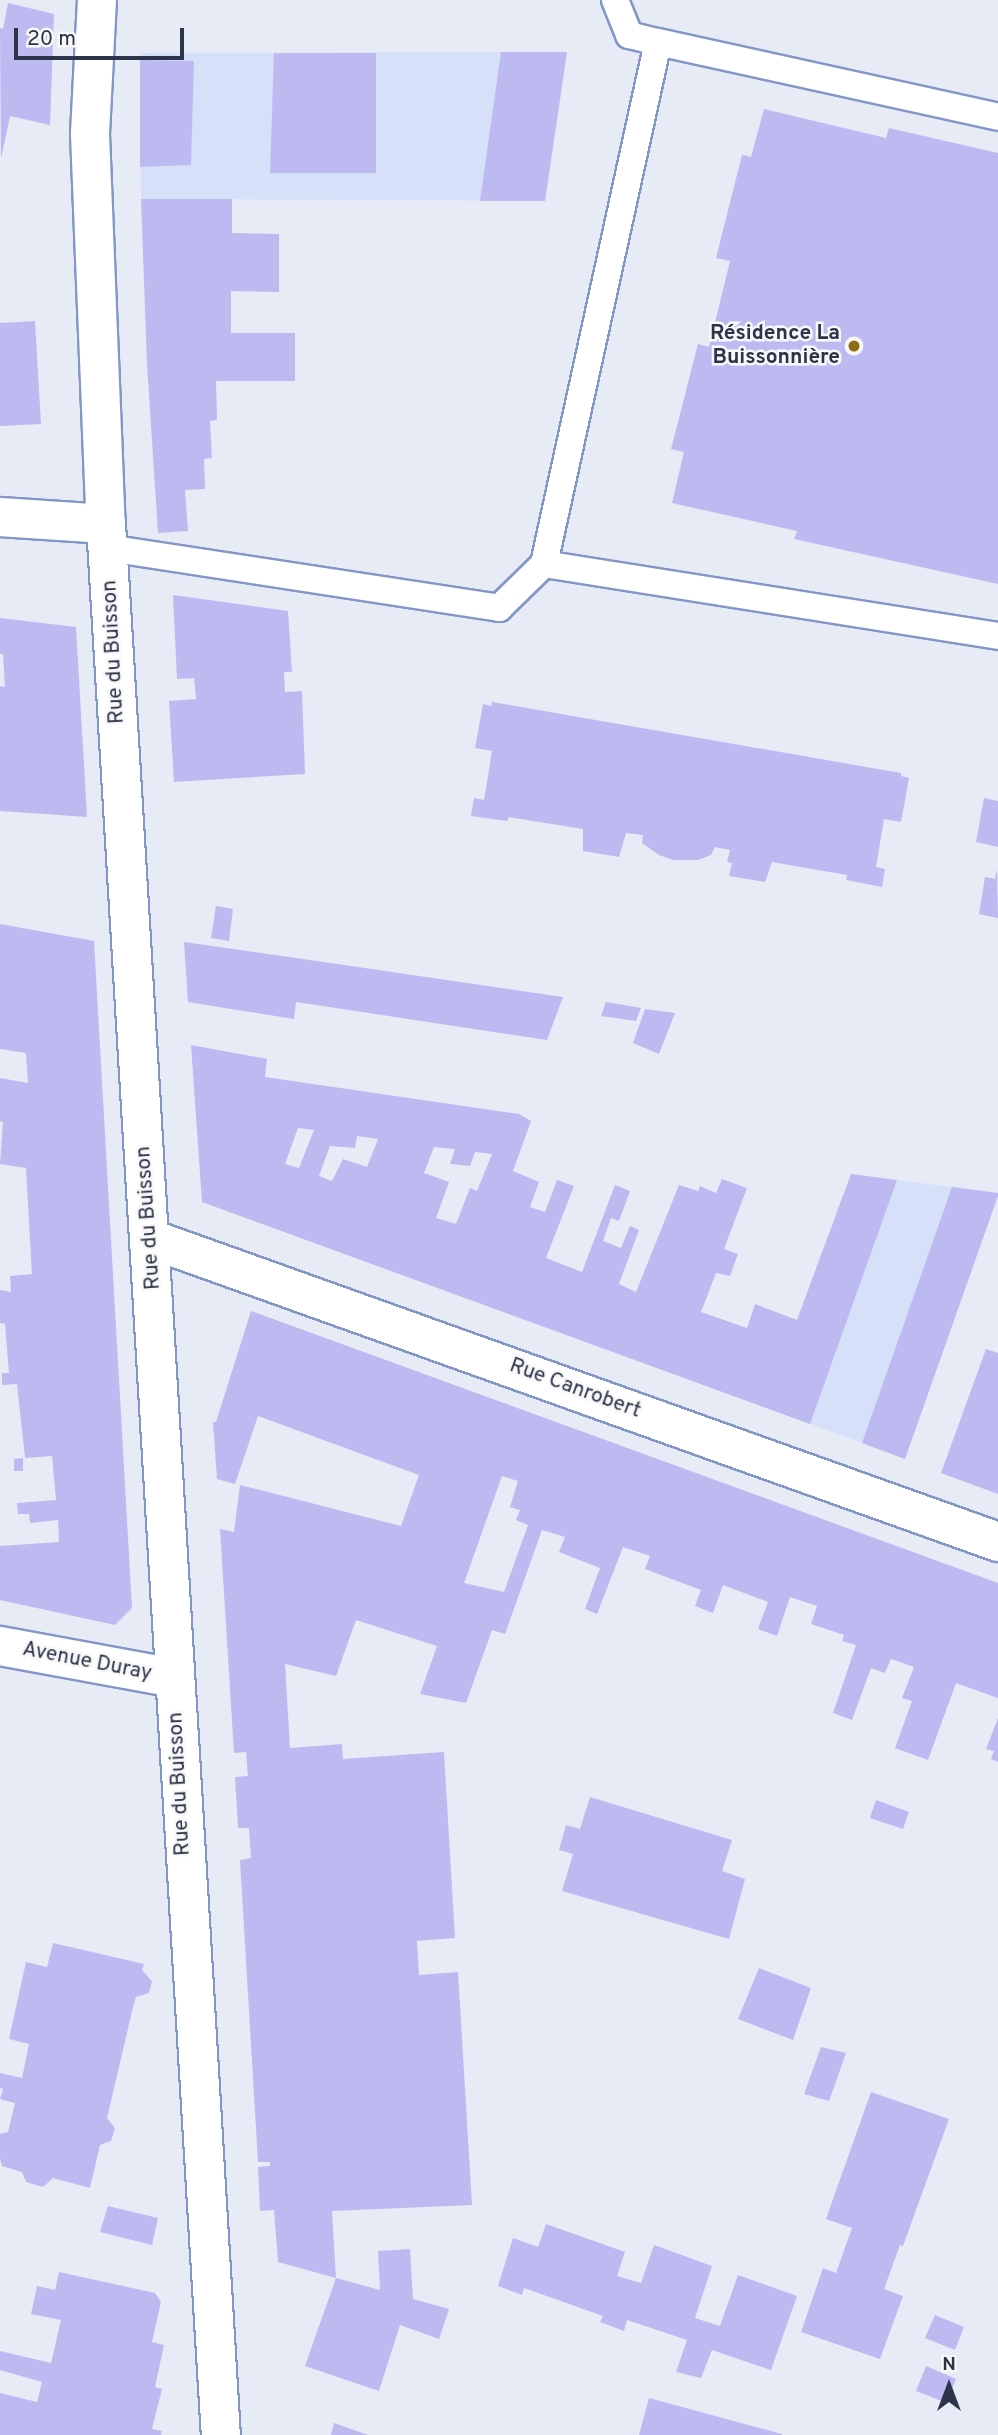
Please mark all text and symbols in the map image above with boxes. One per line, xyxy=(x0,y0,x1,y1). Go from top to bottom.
scale bar xyxy=(18,14,187,58)
text: 20 m xyxy=(27,26,76,53)
place label: Résidence La Buissonnière xyxy=(710,321,840,371)
marker: Résidence La Buissonnière xyxy=(846,338,862,354)
street label: Rue du Buisson xyxy=(98,579,130,725)
street label: Rue du Buisson xyxy=(131,1145,167,1291)
street label: Rue Canrobert xyxy=(506,1354,644,1424)
street label: Avenue Duray xyxy=(20,1637,154,1687)
street label: Rue du Buisson xyxy=(164,1711,196,1857)
north arrow xyxy=(914,2351,984,2421)
text: N xyxy=(942,2353,956,2377)

